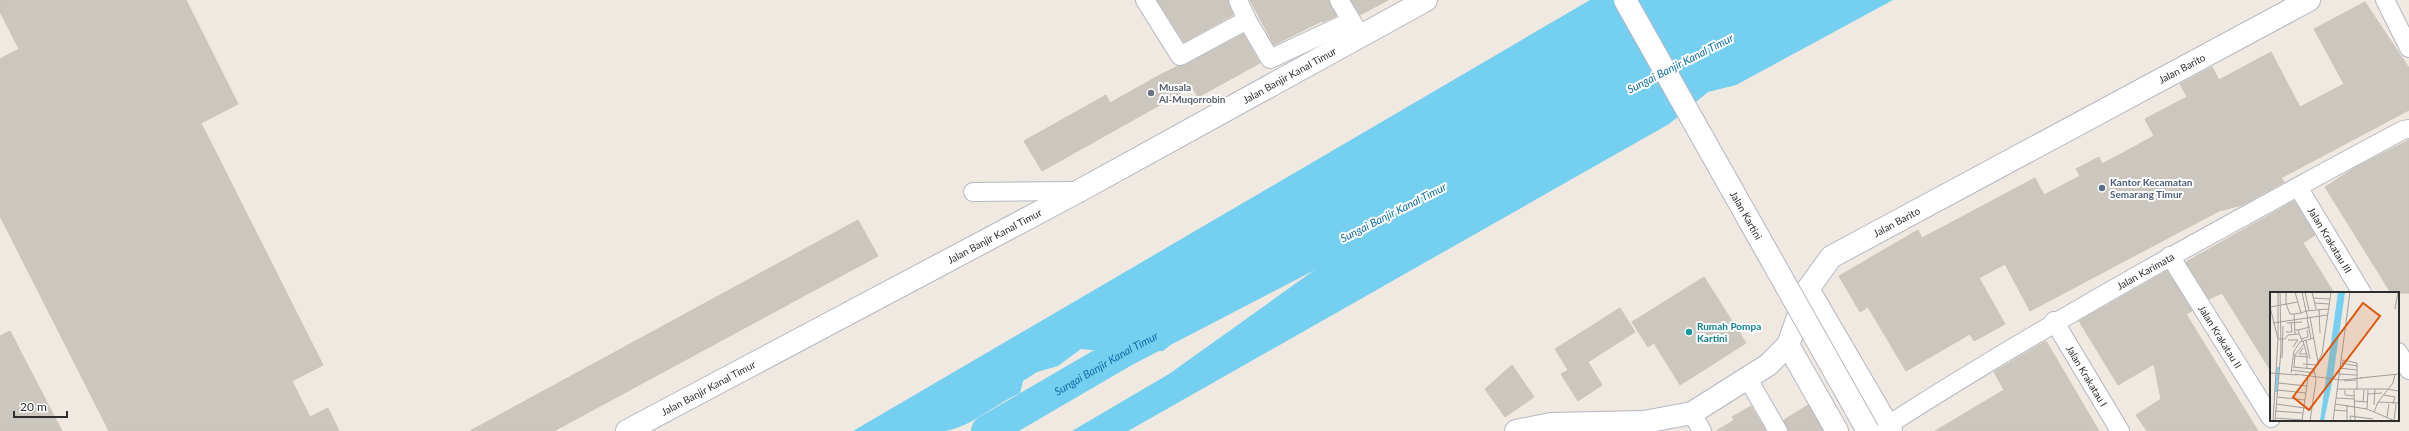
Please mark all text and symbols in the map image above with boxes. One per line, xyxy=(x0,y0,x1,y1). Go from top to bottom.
water label: Sungai Banjir Kanal Timur xyxy=(1625,30,1735,95)
street label: Jalan Banjir Kanal Timur xyxy=(1241,44,1339,106)
street label: Jalan Barito xyxy=(2157,51,2208,86)
place label: Musala Al-Muqorrobin xyxy=(1158,81,1226,105)
marker: Musala Al-Muqorrobin xyxy=(1146,88,1156,98)
place label: Kantor Kecamatan Semarang Timur xyxy=(2110,176,2193,200)
water label: Sungai Banjir Kanal Timur xyxy=(1338,179,1448,244)
marker: Kantor Kecamatan Semarang Timur xyxy=(2097,183,2107,193)
street label: Jalan Kartini xyxy=(1728,189,1765,242)
street label: Jalan Barito xyxy=(1871,204,1922,239)
street label: Jalan Krakatau III xyxy=(2306,205,2355,275)
street label: Jalan Banjir Kanal Timur xyxy=(945,206,1044,266)
street label: Jalan Karimata xyxy=(2115,250,2176,292)
inset map xyxy=(2270,292,2399,421)
street label: Jalan Krakatau II xyxy=(2196,303,2244,370)
place label: Rumah Pompa Kartini xyxy=(1697,320,1761,344)
marker: Rumah Pompa Kartini xyxy=(1684,327,1694,337)
water label: Sungai Banjir Kanal Timur xyxy=(1051,328,1160,397)
street label: Jalan Krakatau I xyxy=(2064,343,2110,409)
street label: Jalan Banjir Kanal Timur xyxy=(659,358,758,418)
scale bar xyxy=(14,393,67,419)
text: 20 m xyxy=(20,399,47,414)

